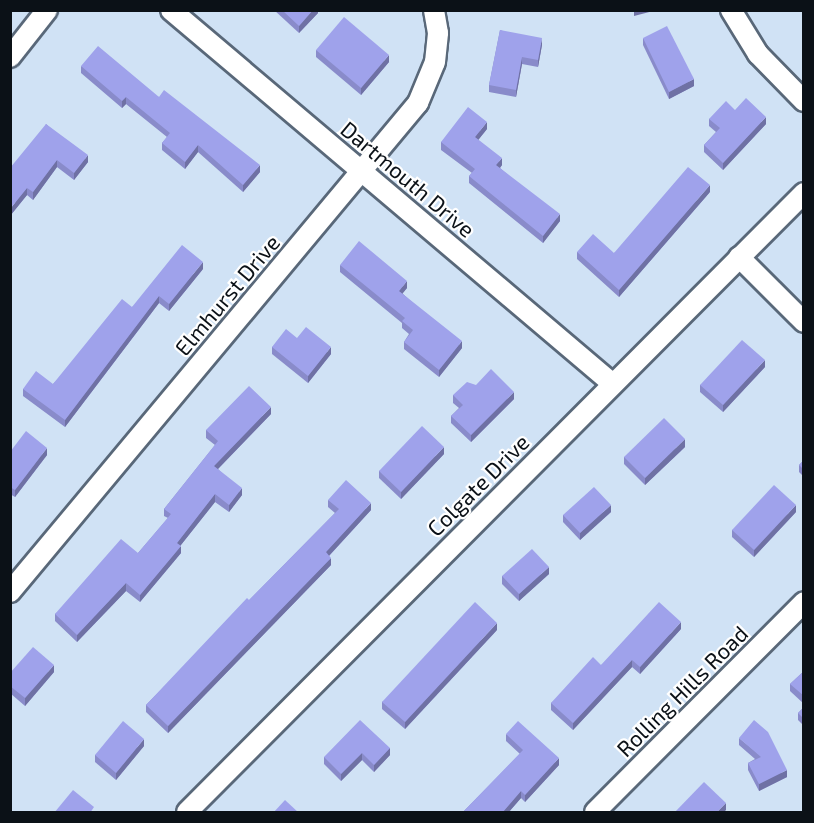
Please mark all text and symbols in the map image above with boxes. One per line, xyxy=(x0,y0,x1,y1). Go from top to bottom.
street label: Dartmouth Drive xyxy=(336,115,480,243)
street label: Elmhurst Drive xyxy=(169,229,285,361)
street label: Colgate Drive xyxy=(422,429,534,541)
street label: Rolling Hills Road xyxy=(611,620,753,762)

